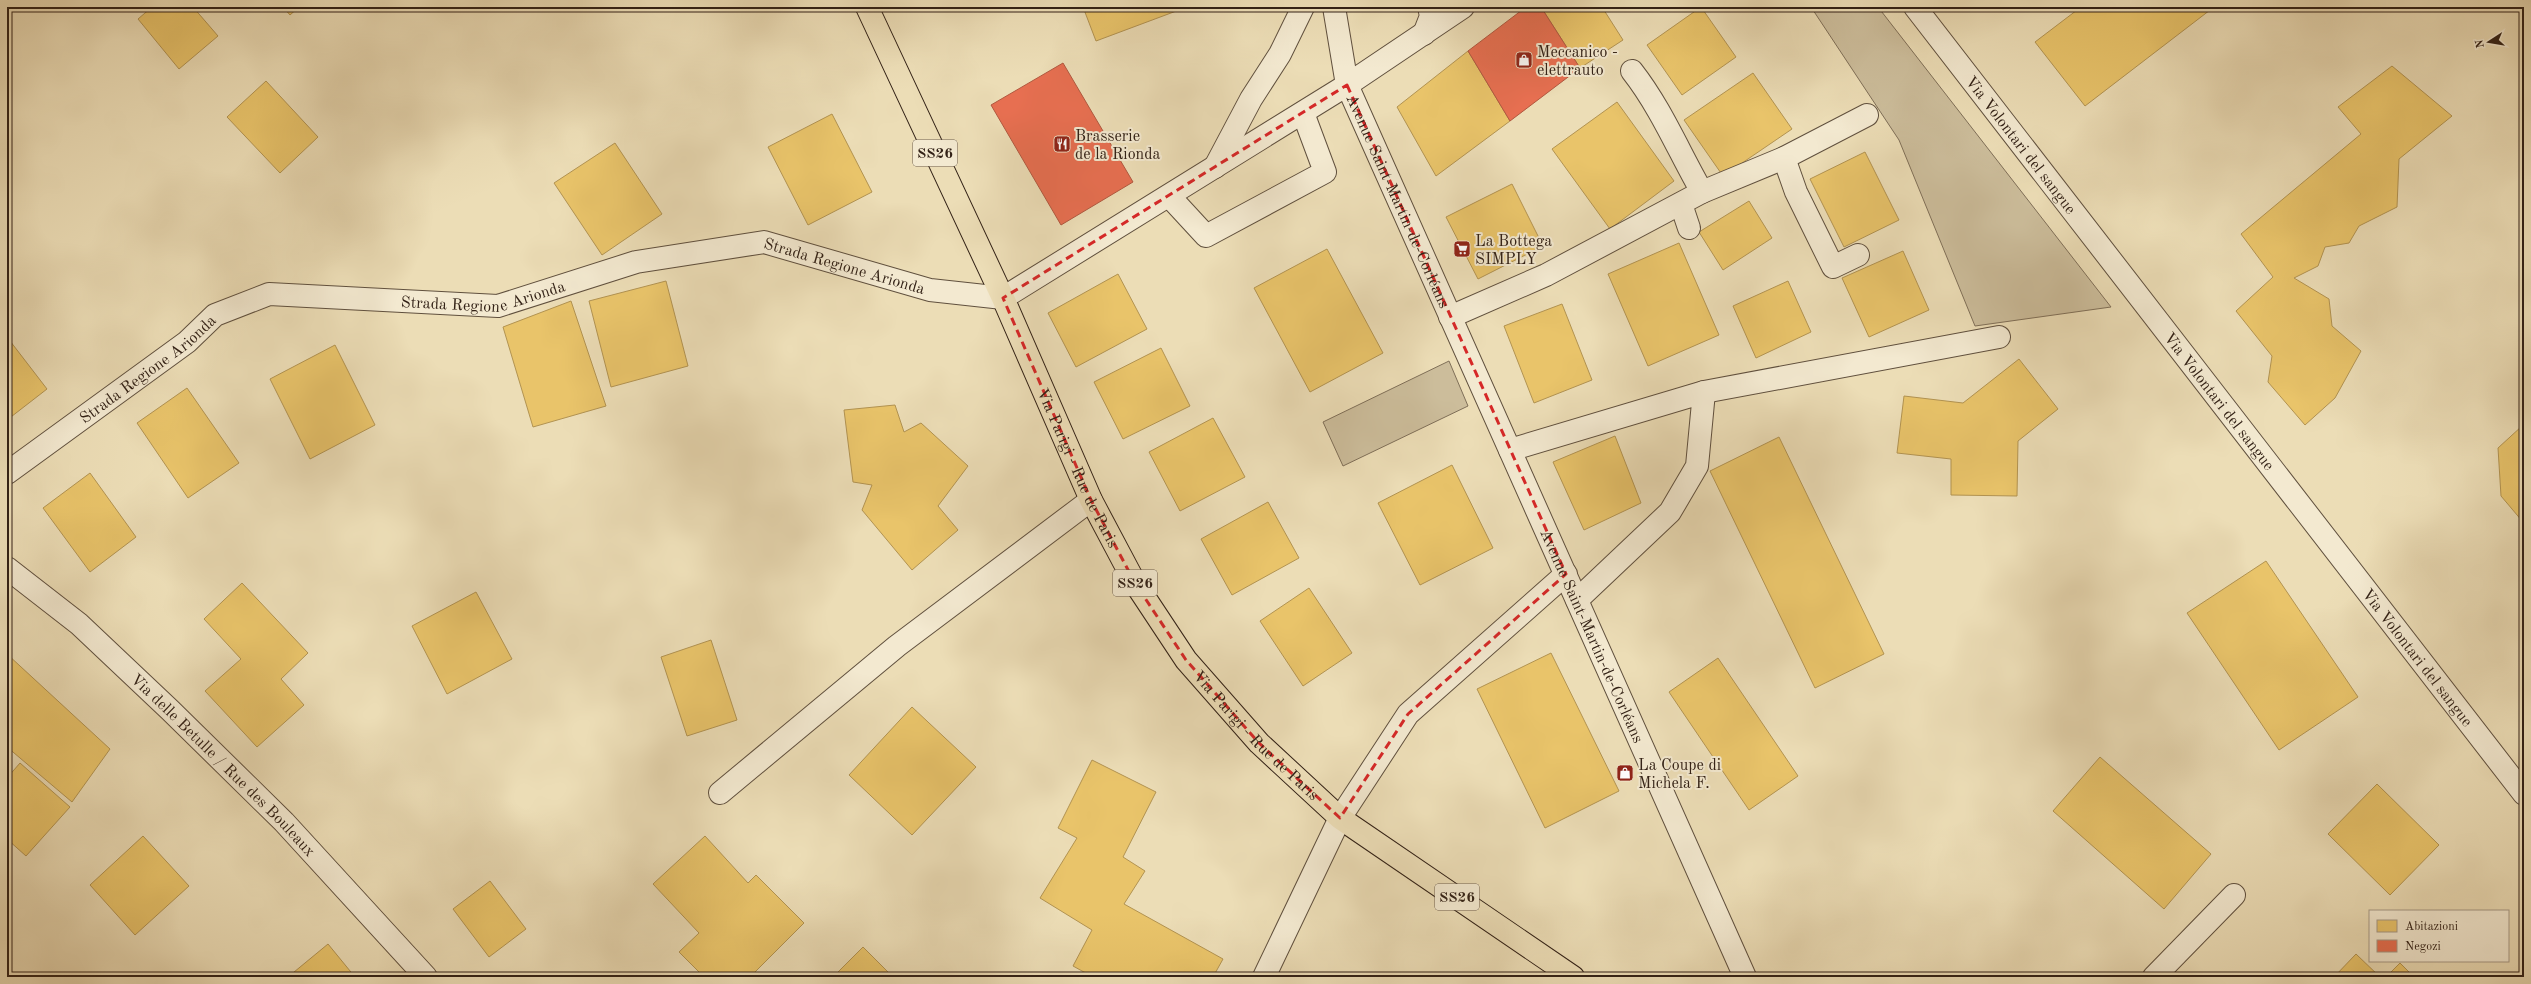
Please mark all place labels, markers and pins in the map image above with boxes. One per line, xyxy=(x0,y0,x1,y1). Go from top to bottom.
place label: Meccanico - elettrauto xyxy=(1537,45,1618,79)
shop icon: Meccanico - elettrauto xyxy=(1514,50,1534,70)
place label: Brasserie de la Rionda xyxy=(1075,129,1161,163)
restaurant icon: Brasserie de la Rionda xyxy=(1052,134,1072,154)
place label: La Bottega SIMPLY xyxy=(1475,234,1552,268)
supermarket icon: La Bottega SIMPLY xyxy=(1452,239,1472,259)
place label: La Coupe di Michela F. xyxy=(1638,758,1721,792)
shop icon: La Coupe di Michela F. xyxy=(1615,763,1635,783)

